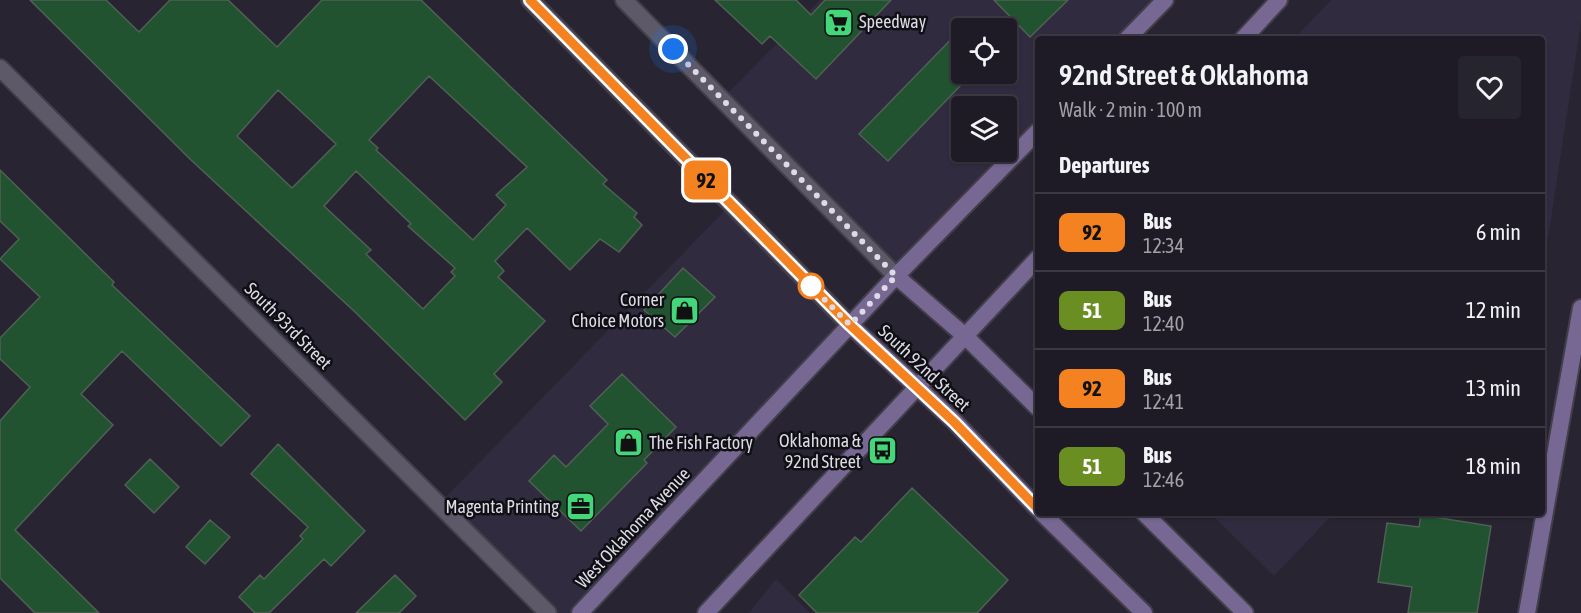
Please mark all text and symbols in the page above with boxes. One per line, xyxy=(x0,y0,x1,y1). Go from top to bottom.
supermarket icon: Speedway xyxy=(822,6,854,38)
place label: Speedway xyxy=(859,11,926,32)
map controls xyxy=(951,18,1017,162)
button: locate xyxy=(951,18,1017,84)
your location xyxy=(658,34,688,64)
button: heart xyxy=(1458,56,1521,119)
text: 92nd Street & Oklahoma xyxy=(1059,59,1309,91)
button: layers xyxy=(951,96,1017,162)
text: Walk · 2 min · 100 m xyxy=(1059,98,1202,121)
text: Departures xyxy=(1059,152,1149,178)
line badge: 92 xyxy=(679,160,733,200)
text: 92 xyxy=(696,168,716,192)
text: Bus xyxy=(1143,208,1172,234)
text: 6 min xyxy=(1476,219,1521,245)
text: 92 xyxy=(1082,220,1102,244)
text: 12:34 xyxy=(1143,234,1184,257)
unlabelled marker xyxy=(798,273,824,299)
street label: South 93rd Street xyxy=(241,278,336,373)
text: Bus xyxy=(1143,286,1172,312)
place label: Corner Choice Motors xyxy=(572,289,665,331)
shop icon: Corner Choice Motors xyxy=(669,294,701,326)
text: 12 min xyxy=(1466,297,1521,323)
text: 51 xyxy=(1082,298,1102,322)
text: 12:40 xyxy=(1143,312,1184,335)
street label: South 92nd Street xyxy=(874,320,974,415)
text: Bus xyxy=(1143,364,1172,390)
text: 13 min xyxy=(1466,375,1521,401)
text: 92 xyxy=(1082,376,1102,400)
text: 12:41 xyxy=(1143,390,1184,413)
shop icon: The Fish Factory xyxy=(612,427,644,459)
place label: Oklahoma & 92nd Street xyxy=(779,430,862,472)
place label: The Fish Factory xyxy=(649,432,753,453)
bus stop icon: Oklahoma & 92nd Street xyxy=(866,435,898,467)
text: Bus xyxy=(1143,442,1172,468)
text: 18 min xyxy=(1466,453,1521,479)
text: 51 xyxy=(1082,454,1102,478)
street label: West Oklahoma Avenue xyxy=(571,463,694,592)
text: 12:46 xyxy=(1143,468,1184,491)
office icon: Magenta Printing xyxy=(564,491,596,523)
place label: Magenta Printing xyxy=(445,496,559,517)

